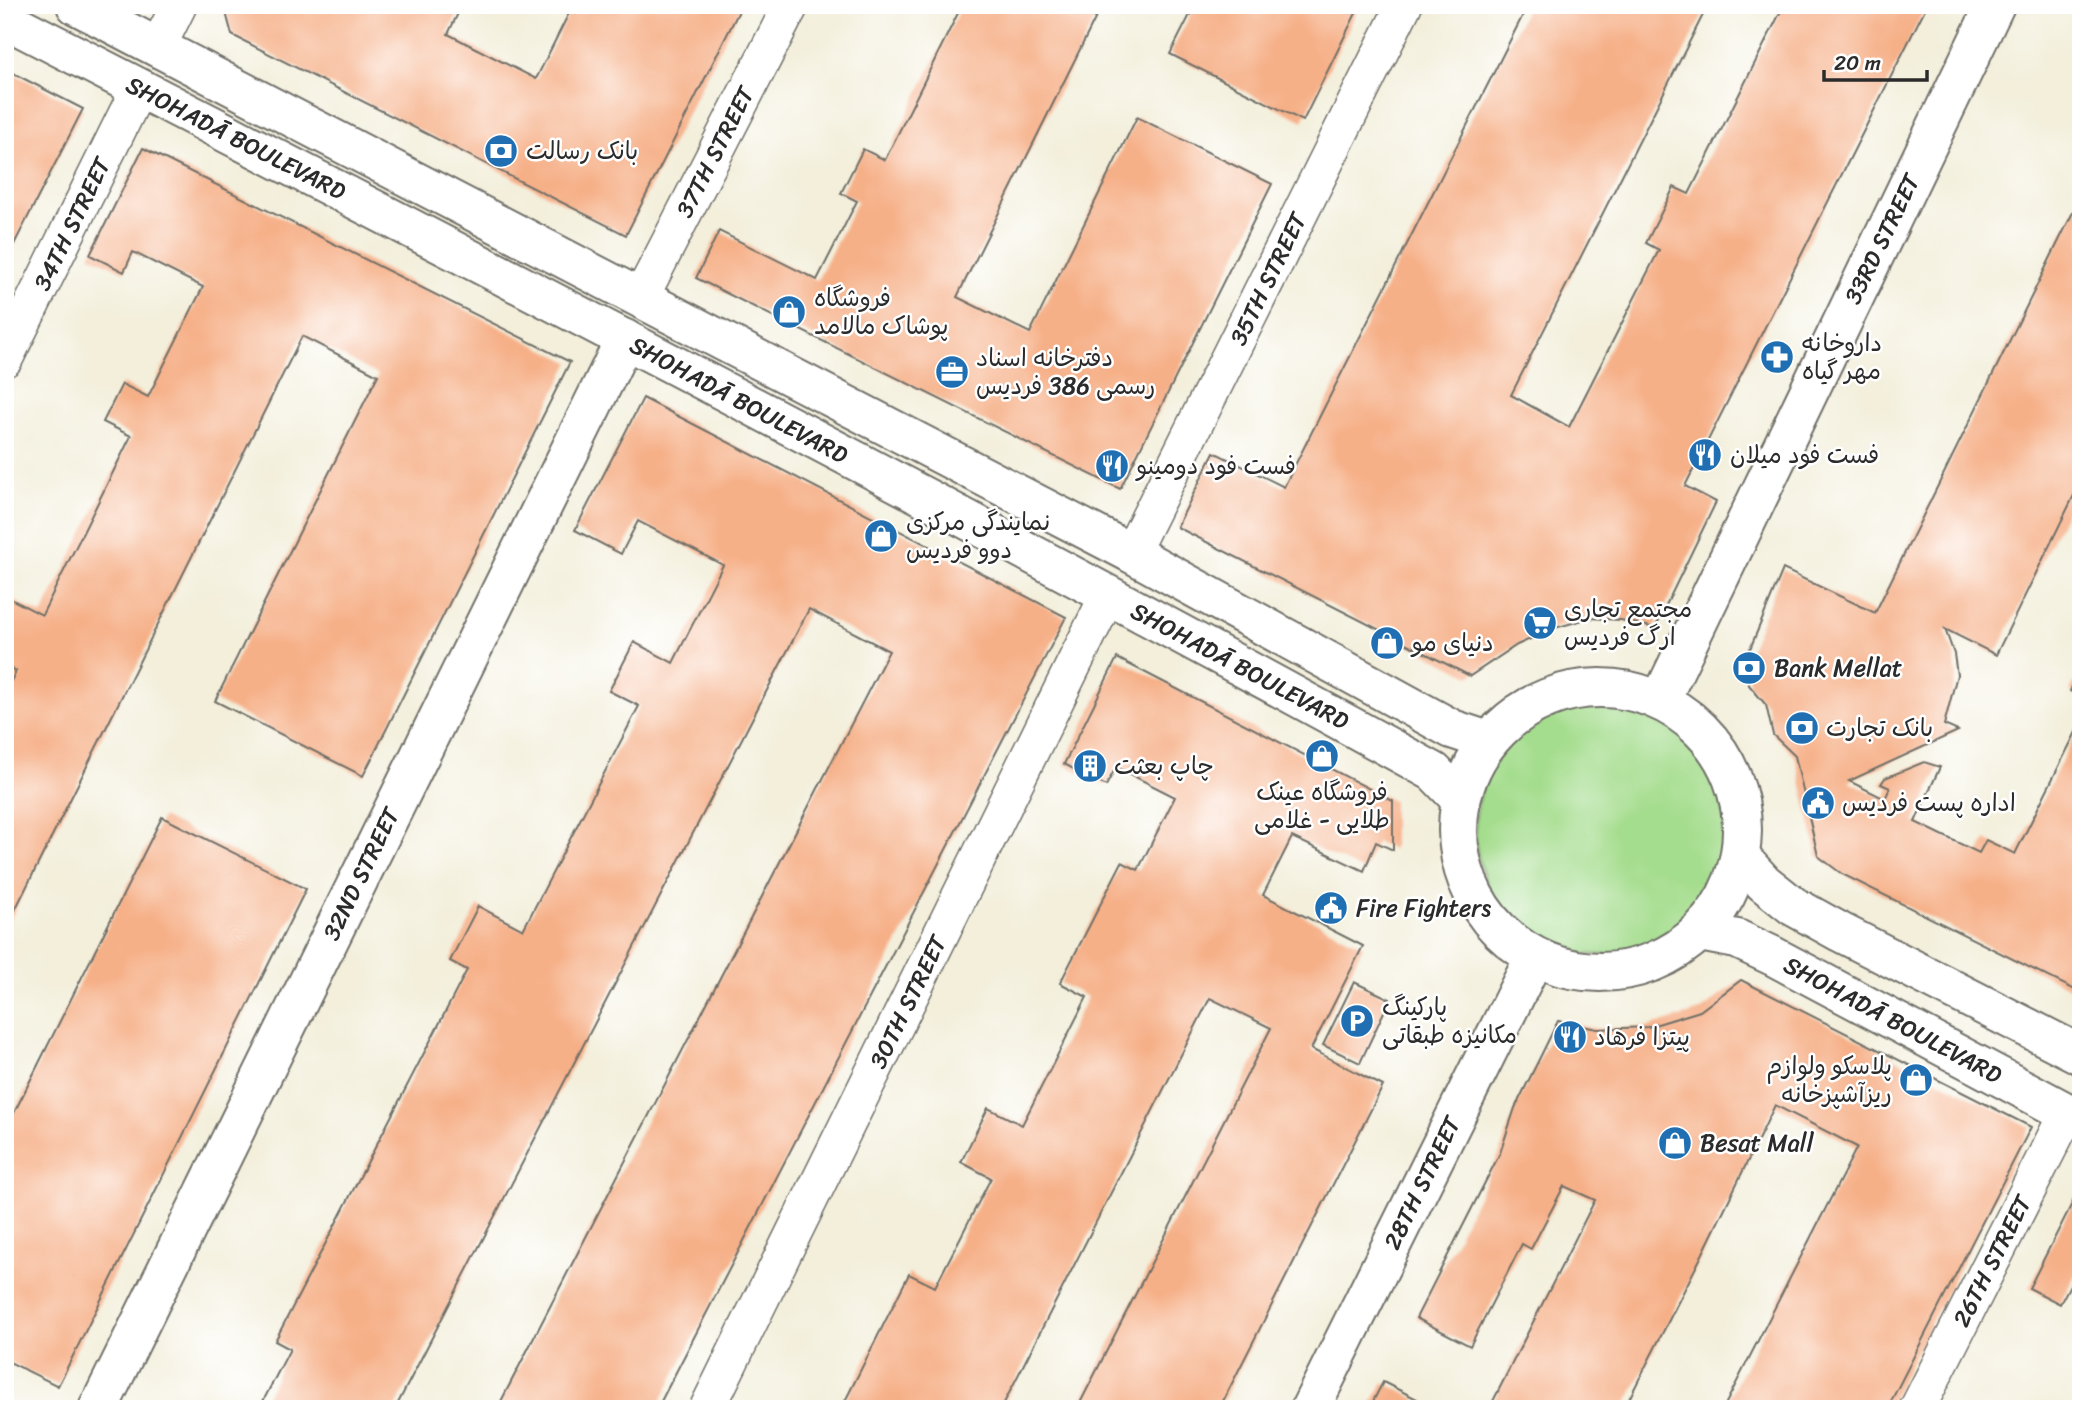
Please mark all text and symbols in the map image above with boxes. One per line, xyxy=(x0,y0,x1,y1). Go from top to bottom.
scale bar xyxy=(1824,38,1927,82)
text: 20 m xyxy=(1834,44,1881,82)
street label: SHOHADĀ BOULEVARD xyxy=(118,64,354,212)
street label: 37TH STREET xyxy=(664,77,767,225)
place label: بانک رسالت xyxy=(526,130,638,172)
bank icon: بانک رسالت xyxy=(482,132,520,170)
street label: 34TH STREET xyxy=(22,148,123,298)
street label: 33RD STREET xyxy=(1832,165,1933,311)
street label: 35TH STREET xyxy=(1218,203,1319,353)
place label: فروشگاه پوشاک مالامد xyxy=(814,277,949,347)
shop icon: فروشگاه پوشاک مالامد xyxy=(770,293,808,331)
place label: داروخانه مهر گیاه xyxy=(1802,322,1882,392)
street label: SHOHADĀ BOULEVARD xyxy=(622,324,856,476)
place label: دفترخانه اسناد رسمی 386 فردیس xyxy=(976,337,1155,407)
pharmacy icon: داروخانه مهر گیاه xyxy=(1758,338,1796,376)
office icon: دفترخانه اسناد رسمی 386 فردیس xyxy=(933,353,971,391)
place label: فست فود میلان xyxy=(1730,434,1879,476)
restaurant icon: فست فود میلان xyxy=(1686,436,1724,474)
place label: فست فود دومینو xyxy=(1135,445,1296,487)
restaurant icon: فست فود دومینو xyxy=(1093,447,1131,485)
place label: نمایندگی مرکزی دوو فردیس xyxy=(906,501,1050,571)
shop icon: نمایندگی مرکزی دوو فردیس xyxy=(862,517,900,555)
place label: مجتمع تجاری ارگ فردیس xyxy=(1564,588,1692,658)
street label: SHOHADĀ BOULEVARD xyxy=(1123,590,1357,742)
supermarket icon: مجتمع تجاری ارگ فردیس xyxy=(1521,604,1559,642)
place label: دنیای مو xyxy=(1410,622,1494,664)
shop icon: دنیای مو xyxy=(1368,624,1406,662)
place label: Bank Mellat xyxy=(1774,647,1902,689)
bank icon: Bank Mellat xyxy=(1730,649,1768,687)
place label: بانک تجارت xyxy=(1826,707,1933,749)
bank icon: بانک تجارت xyxy=(1783,709,1821,747)
shop icon: فروشگاه عینک طلایی - غلامی xyxy=(1303,737,1341,775)
place label: چاپ بعثت xyxy=(1114,745,1214,787)
building icon: چاپ بعثت xyxy=(1071,747,1109,785)
place label: فروشگاه عینک طلایی - غلامی xyxy=(1254,771,1390,841)
place label: اداره پست فردیس xyxy=(1842,782,2016,824)
public building icon: اداره پست فردیس xyxy=(1799,784,1837,822)
street label: 32ND STREET xyxy=(311,798,412,948)
place label: Fire Fighters xyxy=(1356,887,1491,929)
public building icon: Fire Fighters xyxy=(1312,889,1350,927)
street label: 30TH STREET xyxy=(858,926,959,1076)
street label: SHOHADĀ BOULEVARD xyxy=(1776,944,2010,1096)
place label: پارکینگ مکانیزه طبقاتی xyxy=(1382,986,1517,1056)
parking icon: پارکینگ مکانیزه طبقاتی xyxy=(1338,1002,1376,1040)
place label: پیتزا فرهاد xyxy=(1594,1016,1690,1058)
restaurant icon: پیتزا فرهاد xyxy=(1551,1018,1589,1056)
place label: پلاسکو ولوازم ریزآشپزخانه xyxy=(1766,1045,1892,1115)
shop icon: پلاسکو ولوازم ریزآشپزخانه xyxy=(1897,1061,1935,1099)
street label: 28TH STREET xyxy=(1372,1107,1473,1257)
place label: Besat Mall xyxy=(1700,1122,1815,1164)
shop icon: Besat Mall xyxy=(1656,1124,1694,1162)
street label: 26TH STREET xyxy=(1941,1186,2044,1334)

